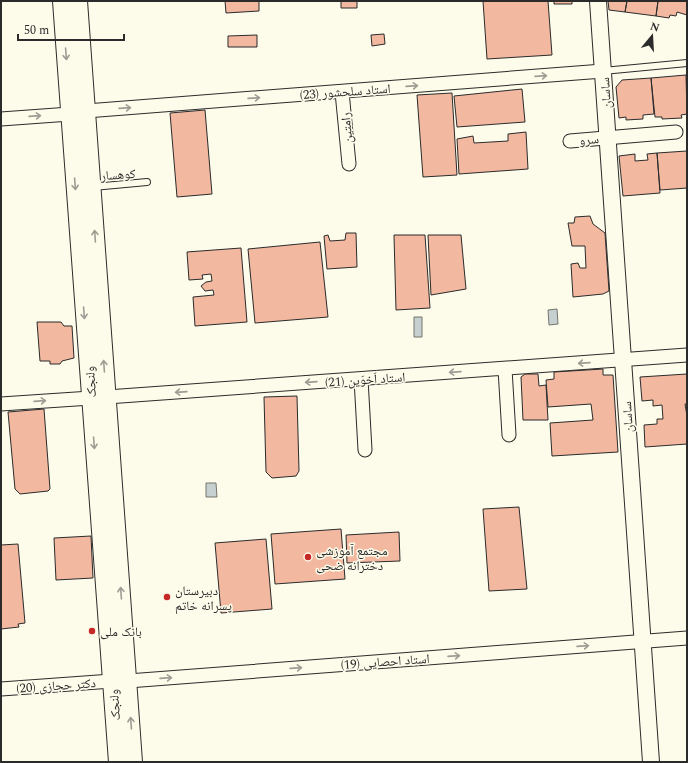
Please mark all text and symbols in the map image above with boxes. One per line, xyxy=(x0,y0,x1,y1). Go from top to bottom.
scale bar xyxy=(18,16,124,42)
north arrow xyxy=(632,16,672,56)
text: N xyxy=(648,17,662,36)
text: 50 m xyxy=(24,21,49,40)
one-way arrow xyxy=(62,47,69,60)
one-way arrow xyxy=(534,73,547,80)
street label: ساسان xyxy=(595,77,617,109)
street label: استاد سلحشور (23) xyxy=(299,79,391,105)
one-way arrow xyxy=(405,83,418,90)
one-way arrow xyxy=(247,95,260,102)
one-way arrow xyxy=(118,105,131,112)
street label: رامتین xyxy=(336,112,358,144)
one-way arrow xyxy=(28,113,41,120)
street label: سرو xyxy=(578,129,600,151)
street label: کوهسار xyxy=(99,164,137,186)
one-way arrow xyxy=(71,177,78,190)
one-way arrow xyxy=(91,230,98,243)
one-way arrow xyxy=(81,306,88,319)
one-way arrow xyxy=(101,360,108,373)
one-way arrow xyxy=(578,360,591,367)
street label: ولنجک xyxy=(80,366,102,398)
street label: استاد اَخوَين (21) xyxy=(324,367,406,393)
one-way arrow xyxy=(449,369,462,376)
one-way arrow xyxy=(305,379,318,386)
one-way arrow xyxy=(175,388,188,395)
one-way arrow xyxy=(33,398,46,405)
street label: ساسان xyxy=(617,401,639,433)
one-way arrow xyxy=(91,436,98,449)
place label: مجتمع آموزشی دخترانه ضحی xyxy=(316,541,388,576)
marker: مجتمع آموزشی دخترانه ضحی xyxy=(303,552,313,562)
place label: دبیرستان پسرانه خاتم xyxy=(175,581,232,616)
one-way arrow xyxy=(118,587,125,600)
marker: دبیرستان پسرانه خاتم xyxy=(162,592,172,602)
place label: بانک ملی xyxy=(100,622,142,642)
marker: بانک ملی xyxy=(87,626,97,636)
one-way arrow xyxy=(576,642,589,649)
street label: استاد احصایی (19) xyxy=(340,649,430,675)
one-way arrow xyxy=(447,652,460,659)
one-way arrow xyxy=(289,664,302,671)
street label: دکتر حجازی (20) xyxy=(15,673,97,699)
one-way arrow xyxy=(159,675,172,682)
street label: ولنجک xyxy=(104,689,126,721)
one-way arrow xyxy=(127,717,134,730)

